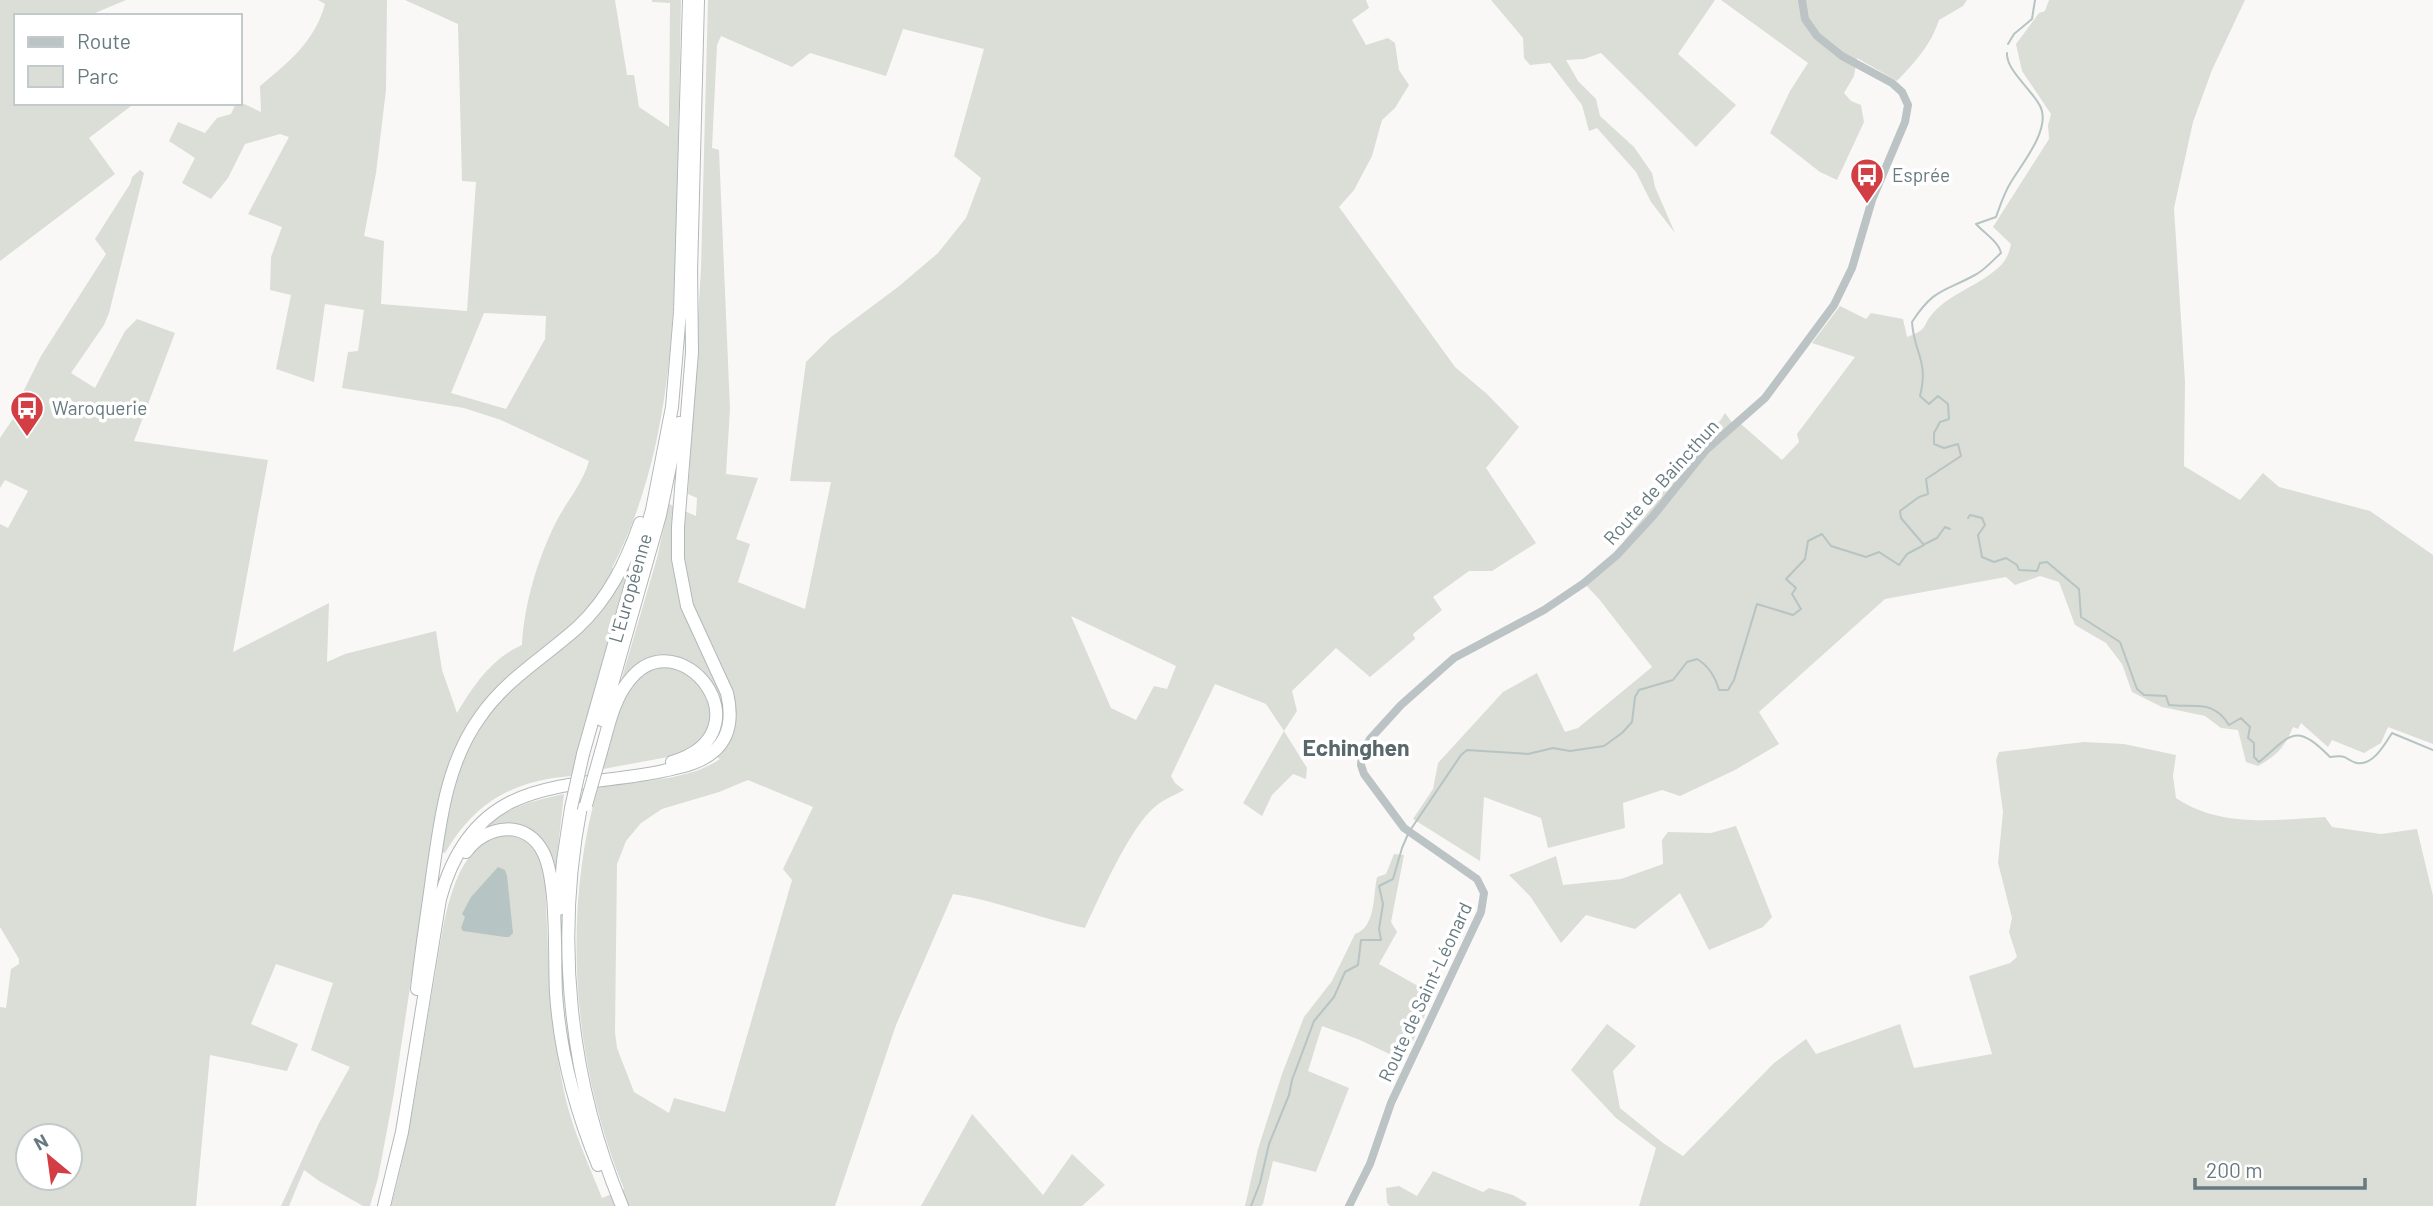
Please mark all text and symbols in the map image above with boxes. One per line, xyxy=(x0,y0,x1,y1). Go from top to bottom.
legend xyxy=(14,14,242,105)
text: Route xyxy=(77,28,131,53)
text: Parc xyxy=(77,63,119,88)
bus stop icon: Esprée xyxy=(1848,156,1886,205)
place label: Esprée xyxy=(1892,163,1950,186)
bus stop icon: Waroquerie xyxy=(8,389,46,438)
place label: Waroquerie xyxy=(52,396,147,419)
street label: Route de Baincthun xyxy=(1598,414,1723,549)
street label: L'Européenne xyxy=(603,531,656,645)
district label: Echinghen xyxy=(1302,733,1410,761)
street label: Route de Saint-Léonard xyxy=(1373,898,1476,1085)
north arrow xyxy=(14,1122,84,1192)
text: N xyxy=(29,1129,52,1155)
scale bar xyxy=(2195,1146,2365,1190)
text: 200 m xyxy=(2206,1157,2263,1182)

